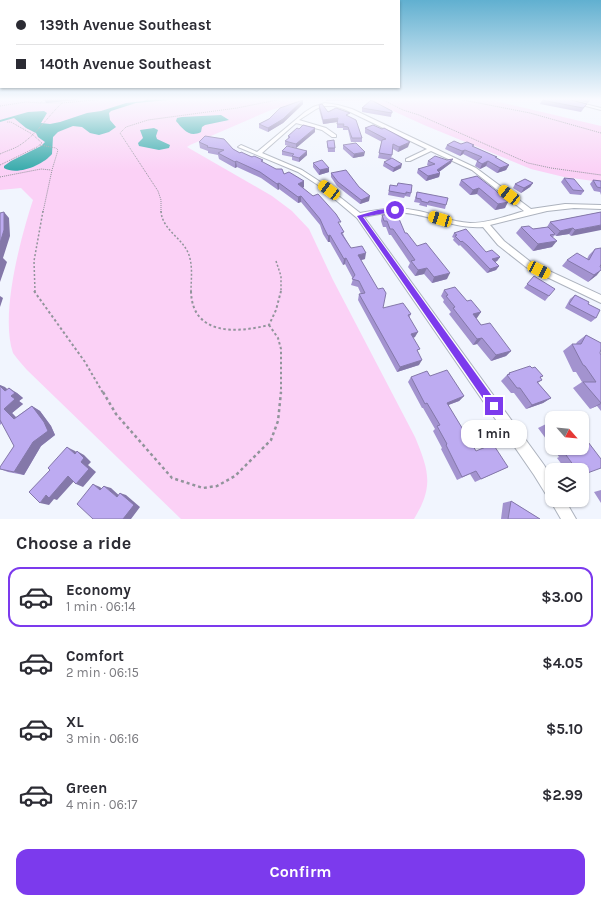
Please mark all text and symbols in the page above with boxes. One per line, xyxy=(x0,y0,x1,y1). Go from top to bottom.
text: 139th Avenue Southeast xyxy=(40,16,211,34)
text: 140th Avenue Southeast xyxy=(40,55,211,73)
car xyxy=(316,178,342,202)
car xyxy=(496,183,522,207)
route start xyxy=(386,201,404,219)
car xyxy=(427,210,453,228)
car xyxy=(526,259,552,281)
route end xyxy=(485,397,503,415)
north arrow xyxy=(545,411,589,455)
map controls xyxy=(545,411,589,507)
callout: 1 min xyxy=(461,420,527,448)
text: 1 min xyxy=(478,426,510,441)
button: layers xyxy=(545,463,589,507)
text: Choose a ride xyxy=(16,532,131,554)
icon: car xyxy=(18,579,54,615)
text: Economy xyxy=(66,581,131,599)
text: $3.00 xyxy=(541,588,583,606)
text: 1 min · 06:14 xyxy=(66,599,135,614)
icon: car xyxy=(18,645,54,681)
text: Comfort xyxy=(66,647,124,665)
text: $4.05 xyxy=(542,654,583,672)
text: 2 min · 06:15 xyxy=(66,665,139,680)
icon: car xyxy=(18,711,54,747)
text: XL xyxy=(66,713,84,731)
text: $5.10 xyxy=(546,720,583,738)
text: 3 min · 06:16 xyxy=(66,731,139,746)
icon: car xyxy=(18,777,54,813)
text: Green xyxy=(66,779,107,797)
text: $2.99 xyxy=(542,786,583,804)
text: 4 min · 06:17 xyxy=(66,797,137,812)
button: Confirm xyxy=(16,849,585,895)

